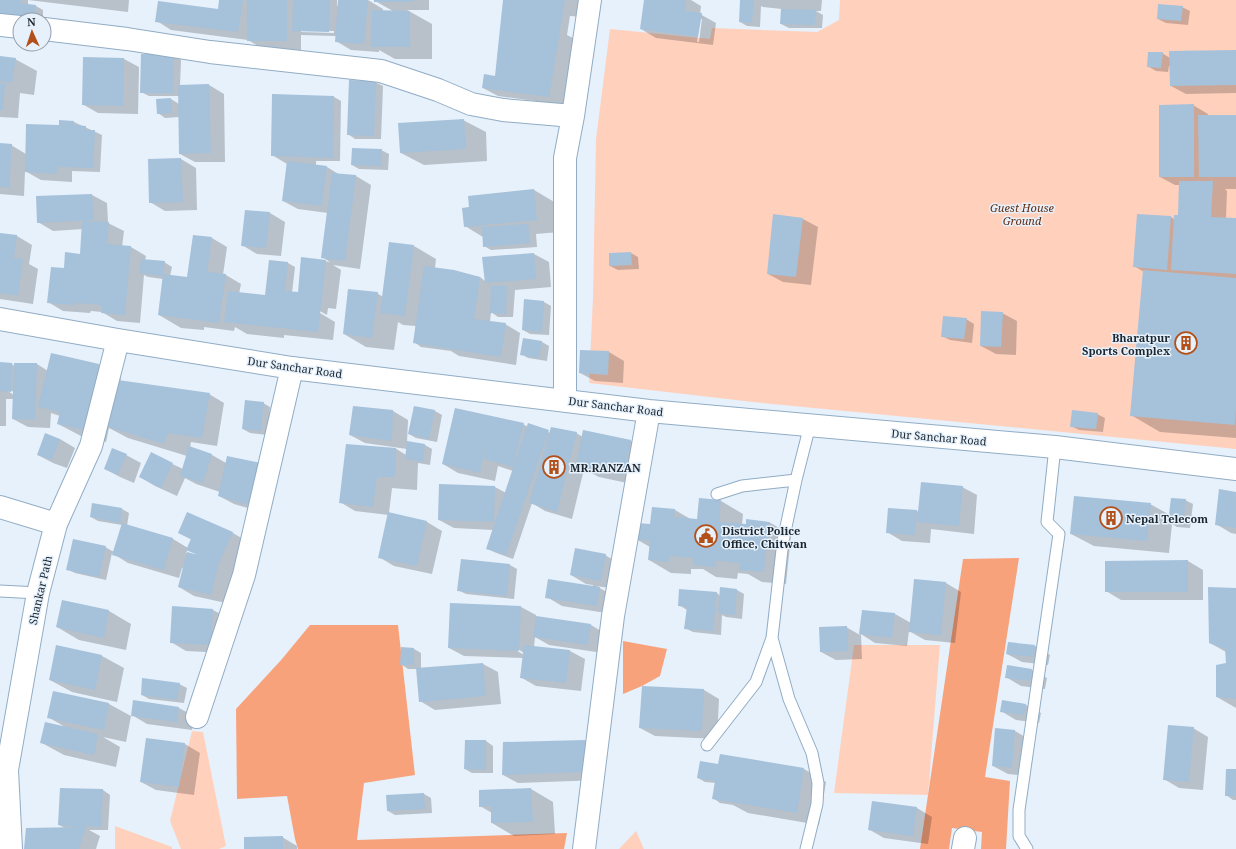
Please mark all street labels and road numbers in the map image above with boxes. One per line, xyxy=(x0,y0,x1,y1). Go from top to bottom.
street label: Dur Sanchar Road xyxy=(247,353,344,381)
street label: Dur Sanchar Road xyxy=(568,393,665,419)
street label: Dur Sanchar Road xyxy=(891,425,987,449)
street label: Shankar Path xyxy=(25,554,55,626)

